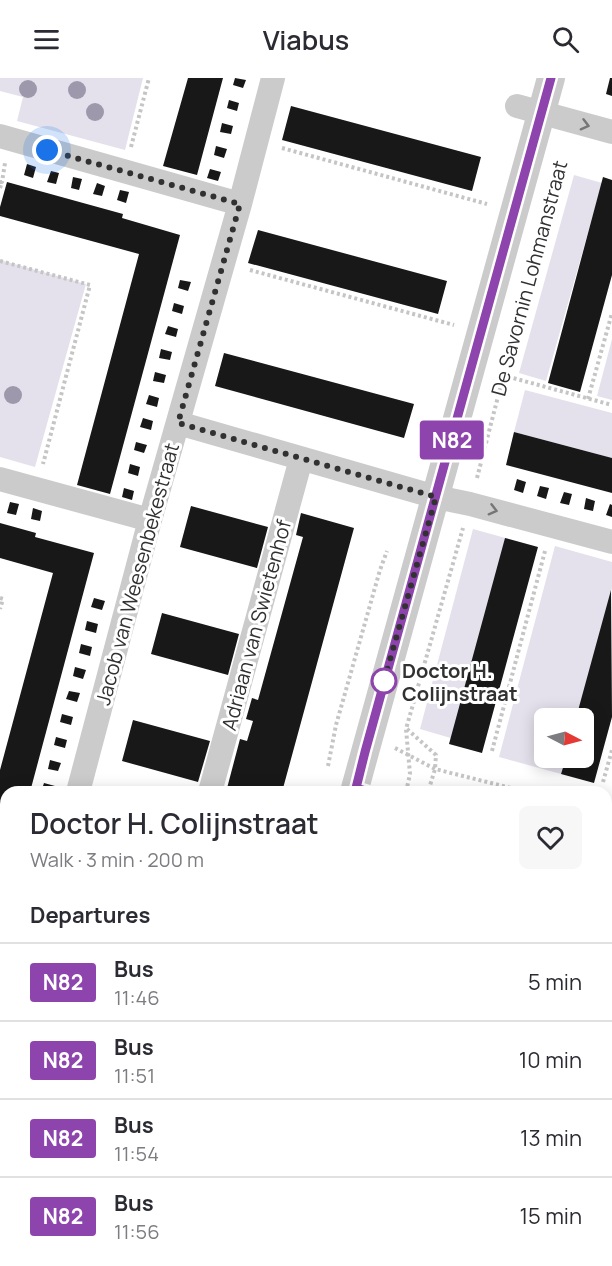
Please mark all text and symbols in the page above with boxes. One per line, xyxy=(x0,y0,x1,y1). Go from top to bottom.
text: Viabus xyxy=(263,21,349,58)
icon: menu xyxy=(30,23,63,56)
icon: search xyxy=(549,23,582,56)
one-way arrow xyxy=(579,118,590,130)
your location xyxy=(32,135,62,165)
street label: De Savornin Lohmanstraat xyxy=(485,157,573,399)
line badge: N82 xyxy=(418,420,486,460)
text: N82 xyxy=(432,426,472,454)
street label: Jacob van Weesenbekestraat xyxy=(89,440,185,708)
one-way arrow xyxy=(488,503,498,515)
street label: Adriaan van Swietenhof xyxy=(215,517,297,733)
place label: Doctor H. Colijnstraat xyxy=(402,657,518,707)
marker: Doctor H. Colijnstraat xyxy=(371,668,397,694)
north arrow xyxy=(534,708,594,768)
map controls xyxy=(534,708,594,768)
text: Doctor H. Colijnstraat xyxy=(30,804,319,842)
button: heart xyxy=(519,806,582,869)
text: Walk · 3 min · 200 m xyxy=(30,846,204,873)
text: Departures xyxy=(30,900,150,930)
text: Bus xyxy=(114,954,154,984)
text: 5 min xyxy=(528,967,582,997)
text: N82 xyxy=(43,968,83,996)
text: 11:46 xyxy=(114,984,160,1011)
text: Bus xyxy=(114,1032,154,1062)
text: 10 min xyxy=(519,1045,582,1075)
text: N82 xyxy=(43,1046,83,1074)
text: 11:51 xyxy=(114,1062,155,1089)
text: Bus xyxy=(114,1110,154,1140)
text: 13 min xyxy=(520,1123,582,1153)
text: N82 xyxy=(43,1124,83,1152)
text: 11:54 xyxy=(114,1140,159,1167)
text: Bus xyxy=(114,1188,154,1218)
text: 15 min xyxy=(519,1201,582,1231)
text: N82 xyxy=(43,1202,83,1230)
text: 11:56 xyxy=(114,1218,160,1245)

